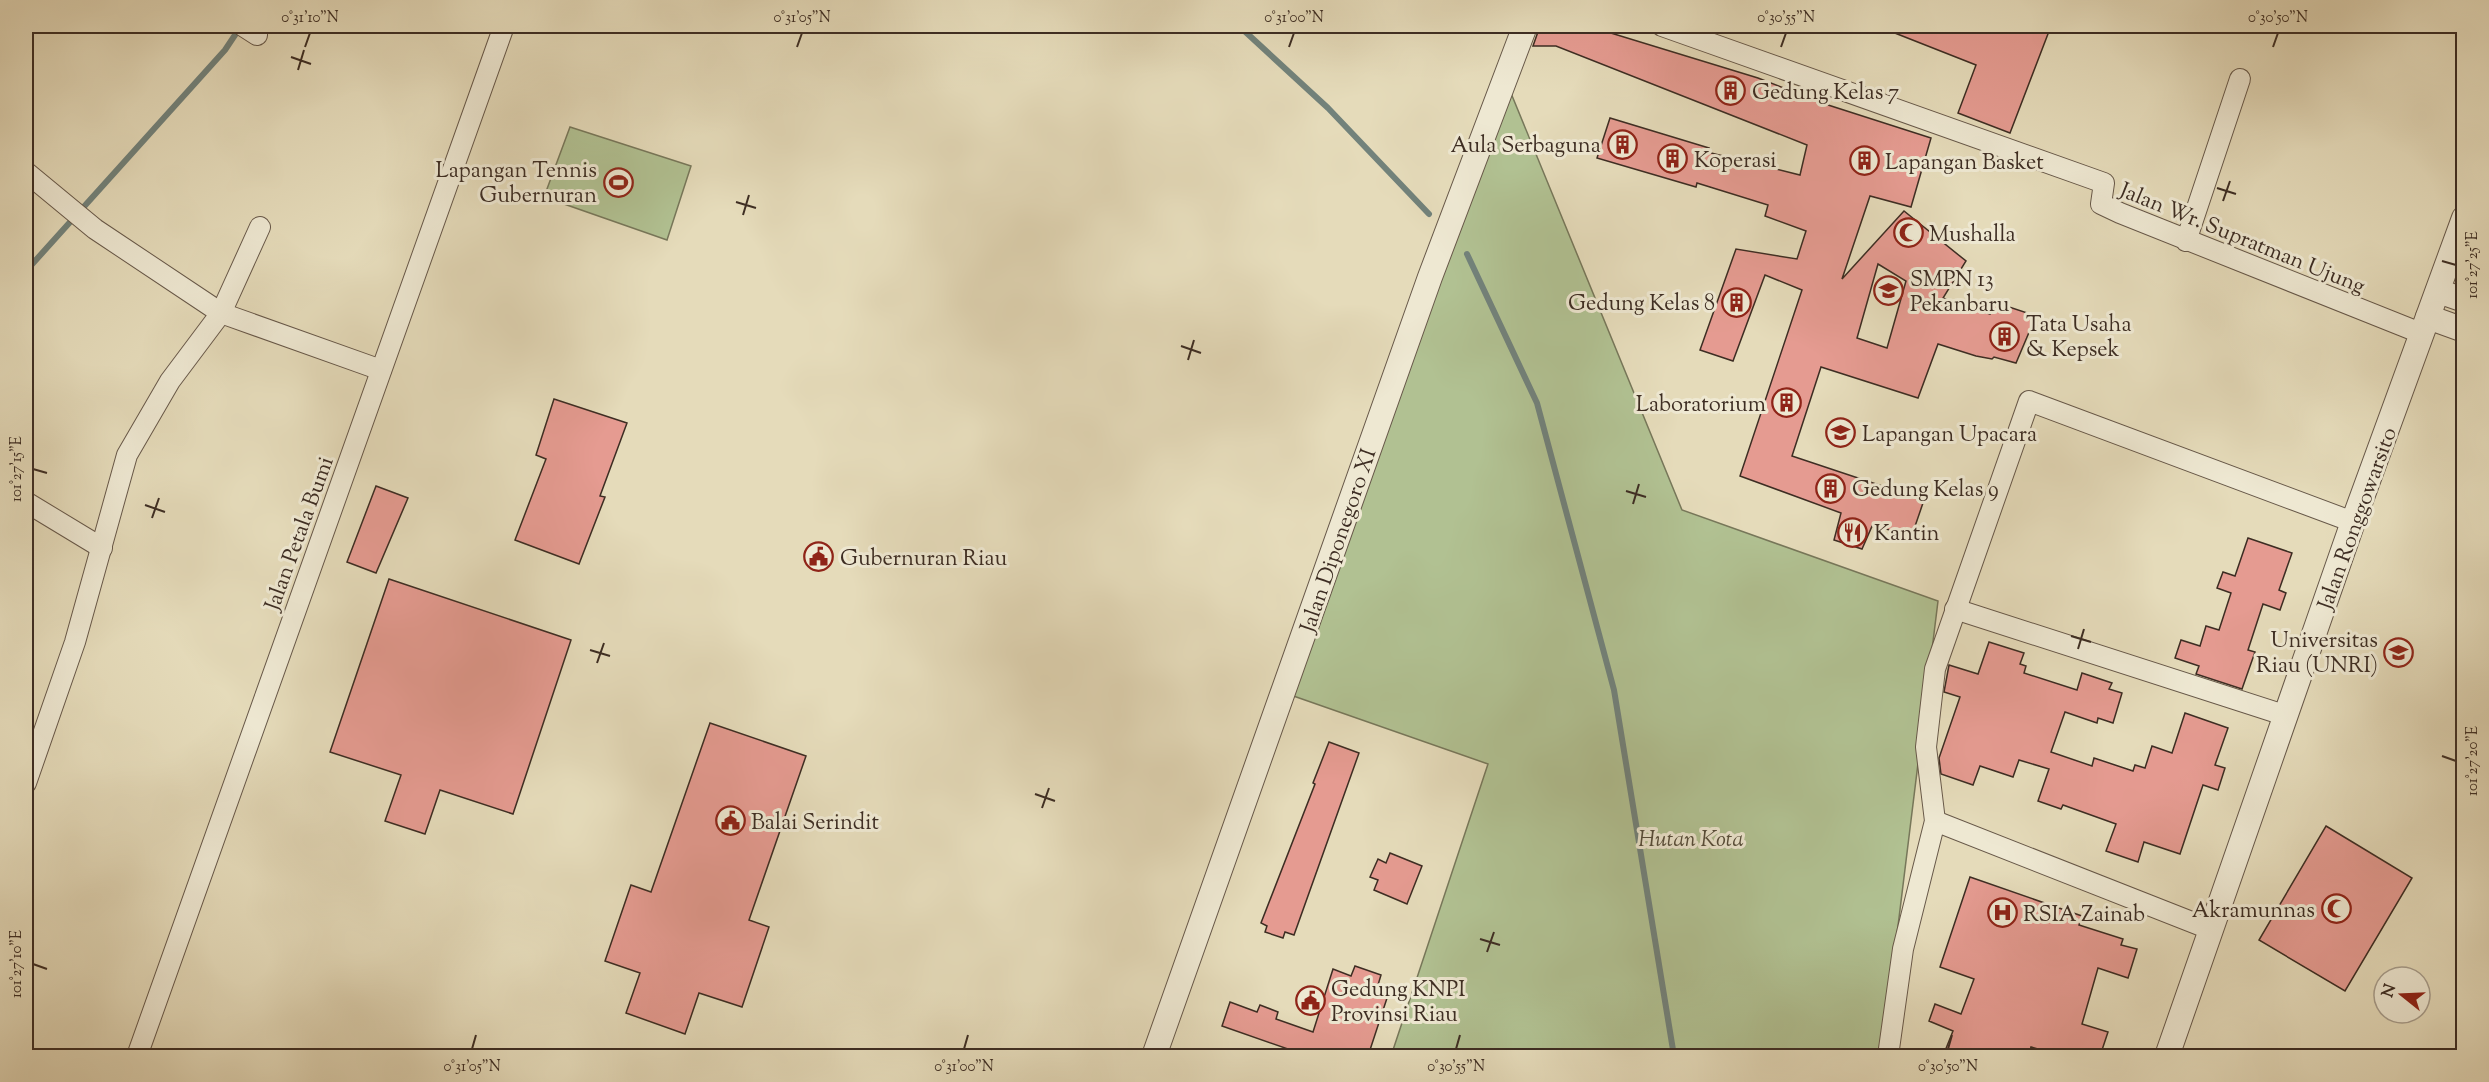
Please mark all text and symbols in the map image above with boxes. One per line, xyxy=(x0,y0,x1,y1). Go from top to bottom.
text: 0°31'10"N xyxy=(281,8,339,29)
text: 0°31'05"N xyxy=(773,8,831,29)
text: 0°31'00"N xyxy=(1264,8,1324,29)
text: 0°30'55"N xyxy=(1757,8,1815,29)
text: 0°30'50"N xyxy=(2248,8,2308,29)
building icon: Gedung Kelas 7 xyxy=(1715,75,1747,107)
place label: Gedung Kelas 7 xyxy=(1752,78,1899,110)
building icon: Aula Serbaguna xyxy=(1606,128,1638,160)
place label: Aula Serbaguna xyxy=(1450,131,1601,163)
building icon: Koperasi xyxy=(1657,143,1689,175)
building icon: Lapangan Basket xyxy=(1848,145,1880,177)
place label: Koperasi xyxy=(1694,146,1777,178)
place label: Lapangan Basket xyxy=(1885,148,2044,180)
place label: Lapangan Tennis Gubernuran xyxy=(435,156,597,213)
sports icon: Lapangan Tennis Gubernuran xyxy=(602,166,634,198)
street label: Jalan Wr. Supratman Ujung xyxy=(2114,176,2370,304)
mosque icon: Mushalla xyxy=(1892,217,1924,249)
place label: Mushalla xyxy=(1929,220,2016,252)
text: 101°27'25"E xyxy=(2463,231,2484,299)
place label: SMPN 13 Pekanbaru xyxy=(1910,265,2010,322)
school or university icon: SMPN 13 Pekanbaru xyxy=(1873,275,1905,307)
building icon: Gedung Kelas 8 xyxy=(1720,286,1752,318)
place label: Gedung Kelas 8 xyxy=(1568,289,1715,321)
place label: Tata Usaha & Kepsek xyxy=(2026,310,2132,367)
building icon: Tata Usaha & Kepsek xyxy=(1989,320,2021,352)
building icon: Laboratorium xyxy=(1771,387,1803,419)
place label: Laboratorium xyxy=(1636,390,1766,422)
school or university icon: Lapangan Upacara xyxy=(1825,417,1857,449)
place label: Lapangan Upacara xyxy=(1862,420,2037,452)
street label: Jalan Ronggowarsito xyxy=(2311,423,2407,616)
text: 101°27'15"E xyxy=(7,436,28,502)
street label: Jalan Diponegoro XI xyxy=(1293,445,1386,638)
street label: Jalan Petala Bumi xyxy=(258,453,344,616)
building icon: Gedung Kelas 9 xyxy=(1815,472,1847,504)
place label: Gedung Kelas 9 xyxy=(1852,475,1999,507)
restaurant icon: Kantin xyxy=(1837,516,1869,548)
place label: Kantin xyxy=(1874,519,1940,551)
public building icon: Gubernuran Riau xyxy=(803,541,835,573)
place label: Gubernuran Riau xyxy=(840,544,1007,576)
place label: Universitas Riau (UNRI) xyxy=(2256,626,2378,683)
school or university icon: Universitas Riau (UNRI) xyxy=(2383,636,2415,668)
text: 101°27'20"E xyxy=(2463,726,2484,796)
public building icon: Balai Serindit xyxy=(714,805,746,837)
place label: Balai Serindit xyxy=(751,808,879,840)
park label: Hutan Kota xyxy=(1638,825,1744,857)
mosque icon: Akramunnas xyxy=(2320,893,2352,925)
place label: Akramunnas xyxy=(2192,896,2315,928)
hospital icon: RSIA Zainab xyxy=(1986,897,2018,929)
place label: RSIA Zainab xyxy=(2023,900,2145,932)
text: 101°27'10"E xyxy=(7,930,28,998)
north arrow xyxy=(2372,965,2432,1025)
place label: Gedung KNPI Provinsi Riau xyxy=(1331,975,1465,1032)
text: N xyxy=(2377,981,2403,1001)
public building icon: Gedung KNPI Provinsi Riau xyxy=(1294,985,1326,1017)
text: 0°31'05"N xyxy=(443,1057,501,1078)
text: 0°31'00"N xyxy=(934,1057,994,1078)
text: 0°30'55"N xyxy=(1427,1057,1485,1078)
text: 0°30'50"N xyxy=(1918,1057,1978,1078)

